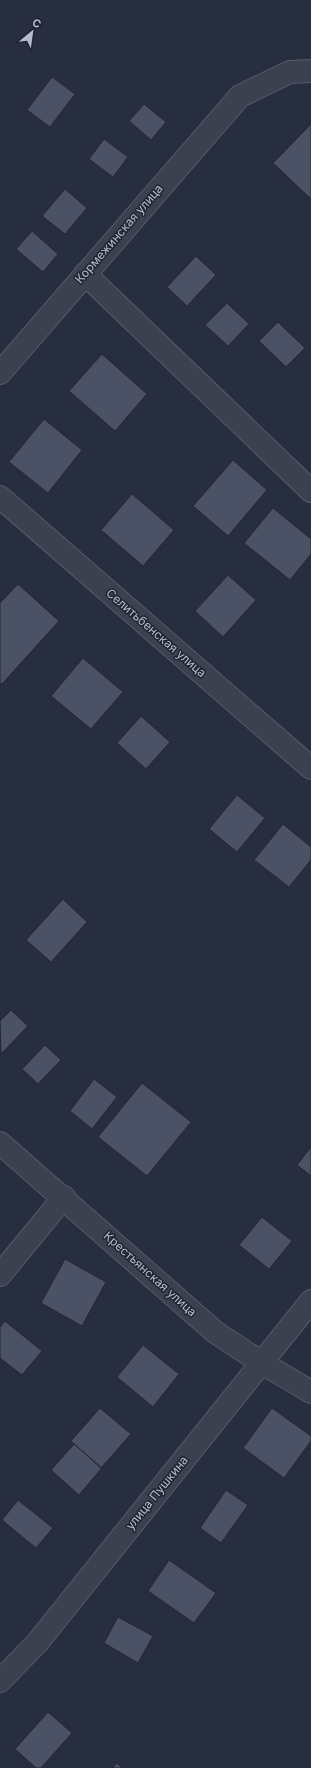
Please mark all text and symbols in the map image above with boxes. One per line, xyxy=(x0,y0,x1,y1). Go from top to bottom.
north arrow xyxy=(12,12,52,52)
text: С xyxy=(30,15,44,31)
street label: Кормежинская улица xyxy=(72,181,166,286)
street label: Селитьбенская улица xyxy=(103,585,209,680)
street label: Крестьянская улица xyxy=(101,1228,200,1319)
street label: улица Пушкина xyxy=(122,1453,191,1533)

